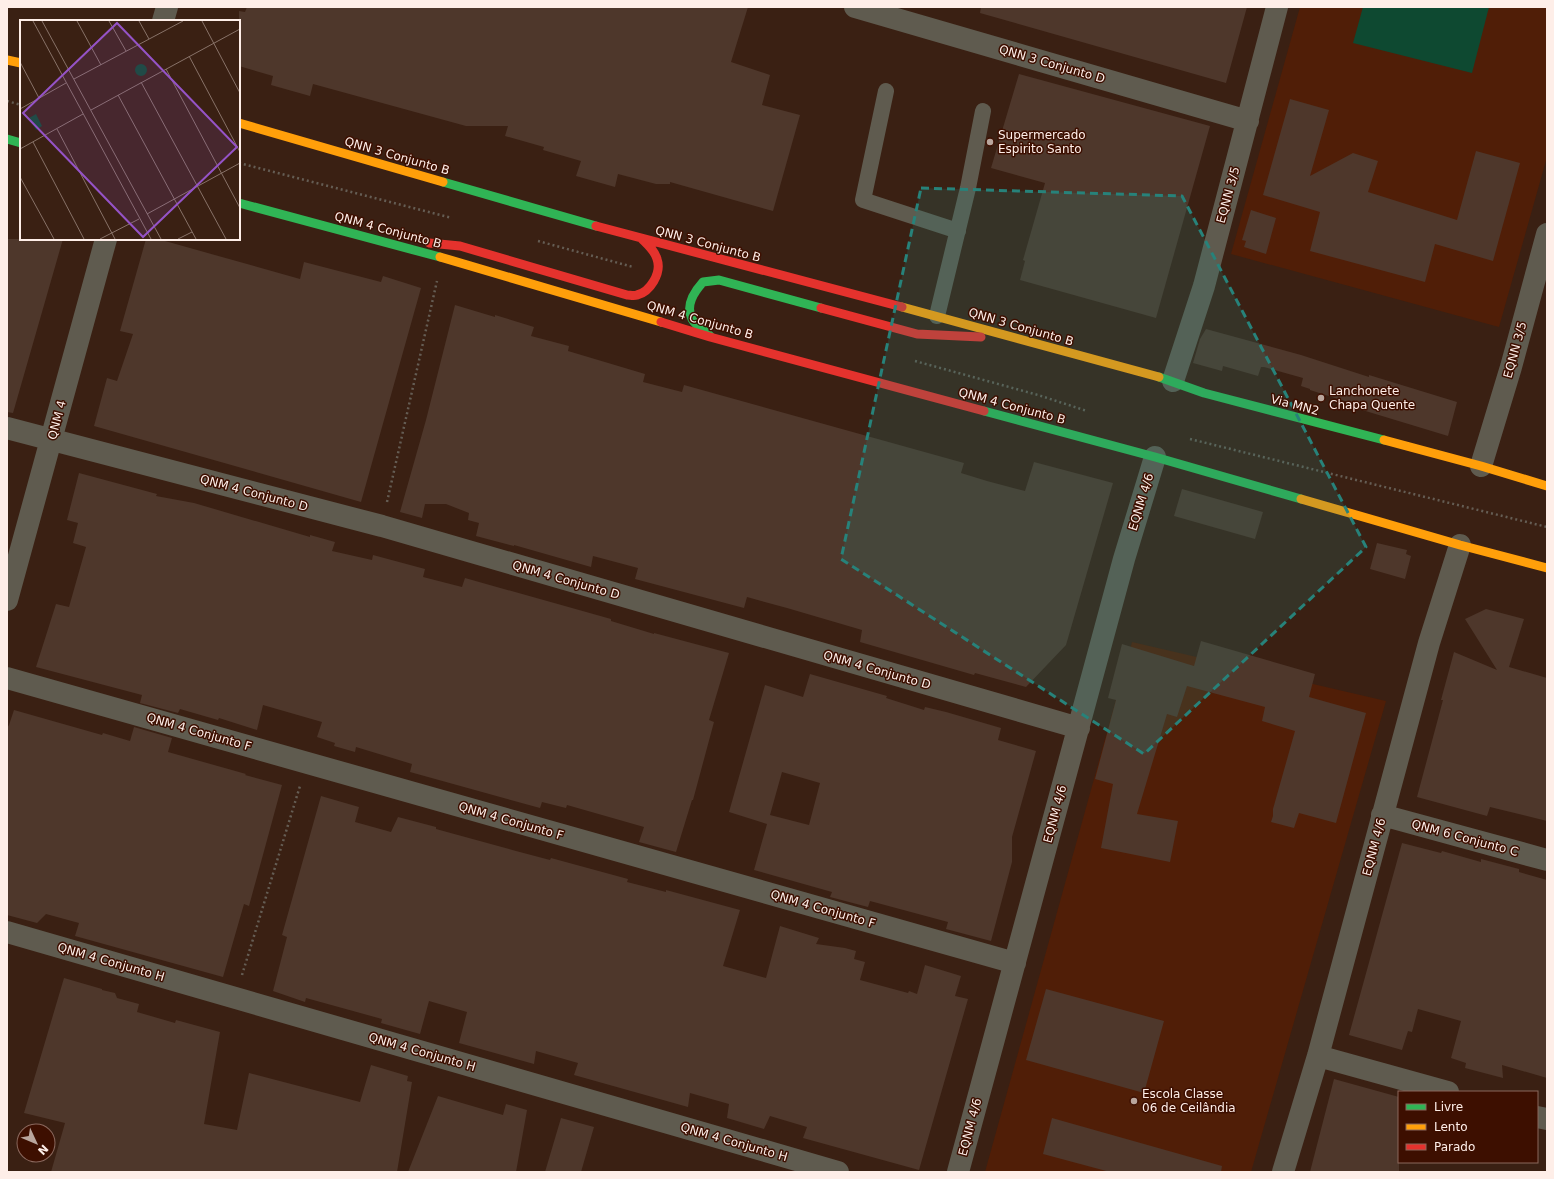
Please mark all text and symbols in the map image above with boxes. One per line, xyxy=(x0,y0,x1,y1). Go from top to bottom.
inset map xyxy=(20,20,240,240)
street label: QNN 3 Conjunto D xyxy=(997,42,1107,86)
place label: Supermercado Espirito Santo xyxy=(998,128,1086,156)
street label: QNN 3 Conjunto B xyxy=(343,134,451,178)
marker: Supermercado Espirito Santo xyxy=(985,137,995,147)
street label: EQNN 3/5 xyxy=(1214,165,1242,225)
street label: QNM 4 Conjunto B xyxy=(333,209,443,251)
street label: QNN 3 Conjunto B xyxy=(654,223,762,265)
street label: QNM 4 Conjunto B xyxy=(645,298,755,342)
street label: QNN 3 Conjunto B xyxy=(967,305,1075,349)
street label: EQNN 3/5 xyxy=(1501,320,1529,380)
place label: Lanchonete Chapa Quente xyxy=(1329,384,1415,412)
street label: QNM 4 Conjunto B xyxy=(957,385,1067,427)
street label: Via MN2 xyxy=(1269,392,1321,418)
marker: Lanchonete Chapa Quente xyxy=(1316,393,1326,403)
street label: QNM 4 xyxy=(45,399,69,441)
street label: QNM 4 Conjunto D xyxy=(199,472,309,514)
street label: EQNM 4/6 xyxy=(1126,472,1156,532)
street label: QNM 4 Conjunto D xyxy=(511,558,621,602)
street label: QNM 4 Conjunto D xyxy=(822,648,932,692)
street label: QNM 4 Conjunto F xyxy=(145,710,253,754)
street label: EQNM 4/6 xyxy=(1041,783,1069,845)
street label: QNM 4 Conjunto F xyxy=(457,799,565,843)
street label: EQNM 4/6 xyxy=(1360,816,1388,878)
street label: QNM 6 Conjunto C xyxy=(1410,817,1520,859)
street label: QNM 4 Conjunto F xyxy=(769,887,877,931)
street label: QNM 4 Conjunto H xyxy=(56,940,166,984)
street label: QNM 4 Conjunto H xyxy=(367,1030,477,1074)
place label: Escola Classe 06 de Ceilândia xyxy=(1142,1087,1236,1115)
legend xyxy=(1398,1091,1538,1163)
street label: EQNM 4/6 xyxy=(956,1096,984,1158)
marker: Escola Classe 06 de Ceilândia xyxy=(1129,1096,1139,1106)
text: Livre xyxy=(1434,1100,1463,1114)
street label: QNM 4 Conjunto H xyxy=(679,1120,789,1164)
text: Lento xyxy=(1434,1120,1468,1134)
north arrow xyxy=(16,1123,56,1163)
text: Parado xyxy=(1434,1140,1475,1154)
text: N xyxy=(35,1142,51,1157)

